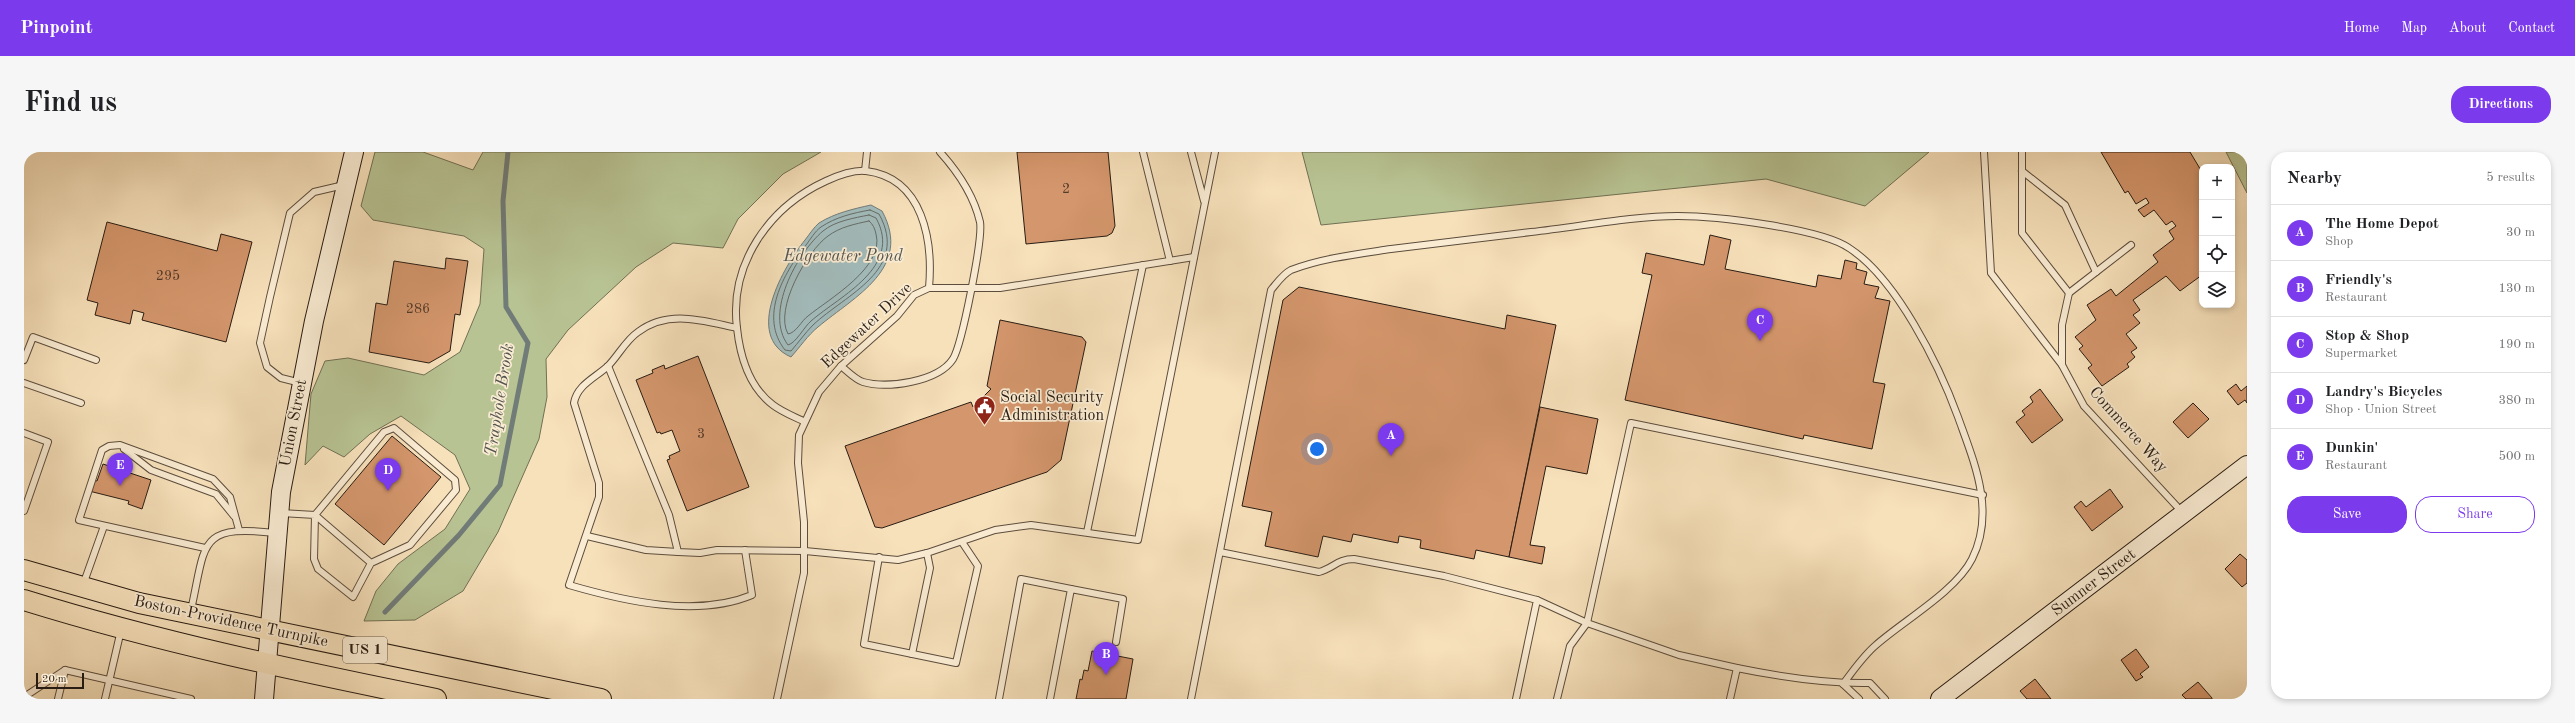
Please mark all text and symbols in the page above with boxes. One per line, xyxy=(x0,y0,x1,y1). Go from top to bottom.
text: Pinpoint xyxy=(20,19,93,38)
text: Home xyxy=(2344,21,2379,35)
text: Map xyxy=(2401,21,2427,35)
text: About xyxy=(2449,21,2486,35)
text: Contact xyxy=(2508,21,2555,35)
button: Directions xyxy=(2451,86,2551,123)
text: Find us xyxy=(24,90,117,118)
map controls xyxy=(2199,164,2235,308)
button: + xyxy=(2199,164,2235,200)
text: Nearby xyxy=(2287,170,2342,187)
text: 5 results xyxy=(2486,171,2535,184)
house number: 2 xyxy=(1062,182,1070,196)
button: − xyxy=(2199,200,2235,236)
text: The Home Depot xyxy=(2325,217,2439,232)
text: A xyxy=(2295,226,2305,239)
text: 30 m xyxy=(2506,226,2535,239)
text: Shop xyxy=(2325,235,2353,248)
button: locate xyxy=(2199,236,2235,272)
water label: Edgewater Pond xyxy=(782,248,904,265)
house number: 295 xyxy=(156,269,180,283)
button: layers xyxy=(2199,272,2235,308)
text: Friendly's xyxy=(2325,273,2392,288)
street label: Edgewater Drive xyxy=(819,280,915,372)
text: B xyxy=(2295,282,2305,295)
text: 130 m xyxy=(2498,282,2535,295)
text: Restaurant xyxy=(2325,291,2387,304)
house number: 286 xyxy=(406,302,430,316)
pin: C xyxy=(1747,308,1773,341)
text: Stop & Shop xyxy=(2325,329,2409,344)
text: C xyxy=(2296,338,2304,351)
text: 190 m xyxy=(2498,338,2535,351)
water label: Traphole Brook xyxy=(483,343,517,457)
text: Supermarket xyxy=(2325,347,2397,360)
street label: Union Street xyxy=(278,377,310,468)
street label: Commerce Way xyxy=(2086,384,2171,476)
text: Landry's Bicycles xyxy=(2325,385,2442,400)
place label: Social Security Administration xyxy=(1000,390,1104,424)
public building icon: Social Security Administration xyxy=(972,394,998,427)
text: D xyxy=(2295,394,2305,407)
text: 380 m xyxy=(2498,394,2535,407)
text: Shop · Union Street xyxy=(2325,403,2436,416)
pin: A xyxy=(1378,423,1404,456)
house number: 3 xyxy=(697,427,705,441)
your location xyxy=(1307,439,1327,459)
text: Dunkin' xyxy=(2325,441,2378,456)
text: E xyxy=(2296,450,2304,463)
text: 500 m xyxy=(2498,450,2535,463)
pin: E xyxy=(107,453,133,486)
pin: D xyxy=(375,458,401,491)
text: Restaurant xyxy=(2325,459,2387,472)
button: Save xyxy=(2287,496,2407,533)
button: Share xyxy=(2415,496,2535,533)
street label: Sumner Street xyxy=(2049,546,2139,620)
street label: Boston-Providence Turnpike xyxy=(132,594,330,650)
road number: US 1 xyxy=(343,637,387,663)
pin: B xyxy=(1093,642,1119,675)
scale bar xyxy=(36,671,84,690)
text: 20 m xyxy=(42,674,67,685)

